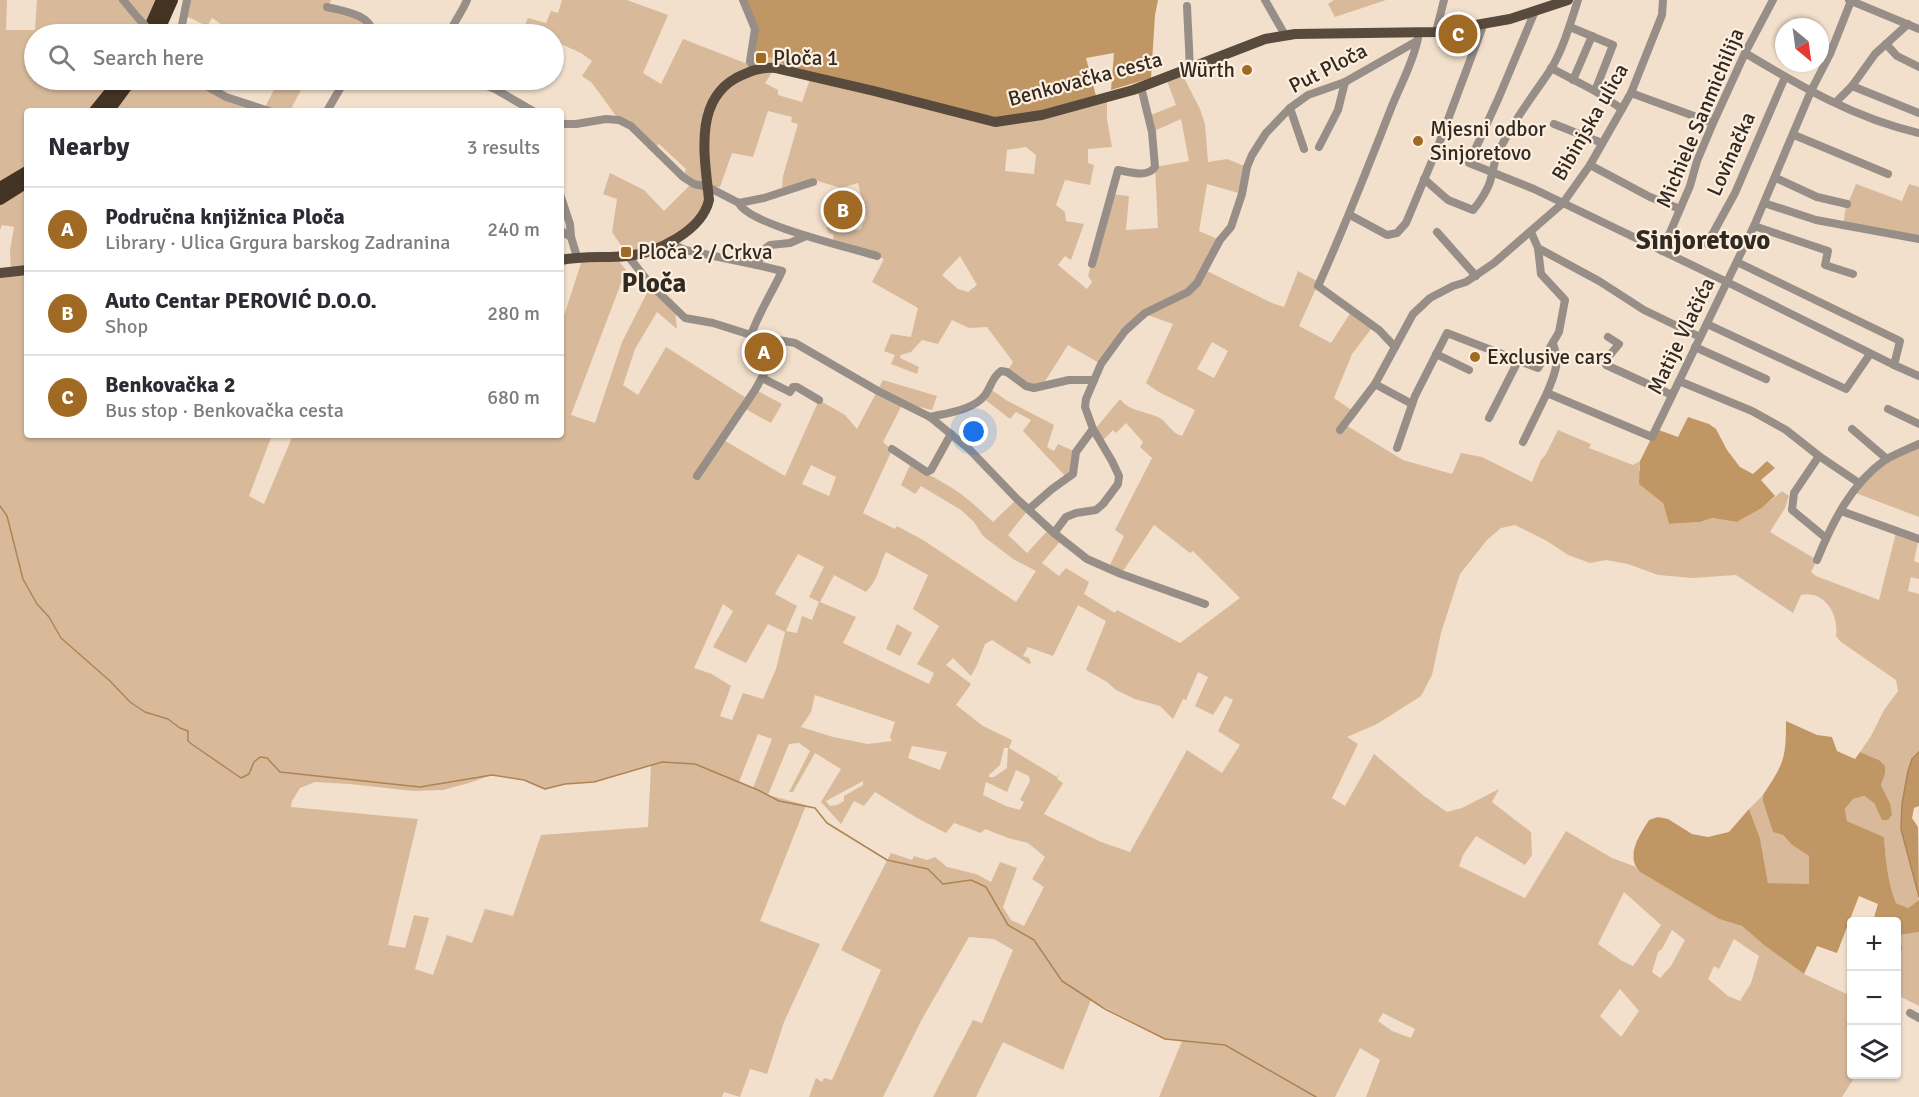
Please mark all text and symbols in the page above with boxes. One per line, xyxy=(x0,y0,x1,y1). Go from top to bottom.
pin: C xyxy=(1438,12,1478,57)
north arrow xyxy=(1775,18,1829,72)
search box xyxy=(24,24,564,90)
street label: Michiele Sanmichilija xyxy=(1650,24,1750,212)
street label: Put Ploča xyxy=(1284,37,1372,99)
icon: search xyxy=(45,41,78,74)
text: Search here xyxy=(93,44,204,71)
place label: Ploča 1 xyxy=(773,45,838,71)
street label: Benkovačka cesta xyxy=(1005,46,1165,112)
marker: Ploča 1 xyxy=(754,51,768,65)
place label: Würth xyxy=(1179,57,1235,83)
street label: Bibinjska ulica xyxy=(1546,59,1634,185)
marker: Würth xyxy=(1240,63,1254,77)
street label: Lovinačka xyxy=(1701,108,1761,200)
place label: Mjesni odbor Sinjoretovo xyxy=(1430,116,1546,166)
text: Nearby xyxy=(48,131,129,163)
marker: Mjesni odbor Sinjoretovo xyxy=(1411,134,1425,148)
text: 3 results xyxy=(467,135,540,160)
pin: B xyxy=(824,188,862,232)
text: Područna knjižnica Ploča xyxy=(105,203,345,230)
text: A xyxy=(61,217,74,242)
text: 240 m xyxy=(487,217,540,242)
district label: Sinjoretovo xyxy=(1636,224,1770,257)
text: Library · Ulica Grgura barskog Zadranina xyxy=(105,230,450,255)
place label: Ploča 2 / Crkva xyxy=(638,239,773,265)
marker: Ploča 2 / Crkva xyxy=(619,245,633,259)
district label: Ploča xyxy=(622,267,687,300)
street label: Matije Vlačića xyxy=(1642,273,1720,399)
text: Auto Centar PEROVIĆ D.O.O. xyxy=(105,287,377,314)
text: B xyxy=(61,301,74,326)
text: 280 m xyxy=(487,301,540,326)
text: Shop xyxy=(105,314,148,339)
pin: A xyxy=(744,330,783,374)
place label: Exclusive cars xyxy=(1487,344,1612,370)
marker: Exclusive cars xyxy=(1468,350,1482,364)
text: Benkovačka 2 xyxy=(105,371,236,398)
text: C xyxy=(61,385,74,410)
text: 680 m xyxy=(487,385,540,410)
text: Bus stop · Benkovačka cesta xyxy=(105,398,344,423)
your location xyxy=(959,417,988,446)
map controls xyxy=(1847,917,1901,1079)
button: + xyxy=(1847,917,1901,971)
button: − xyxy=(1847,971,1901,1025)
button: layers xyxy=(1847,1025,1901,1079)

